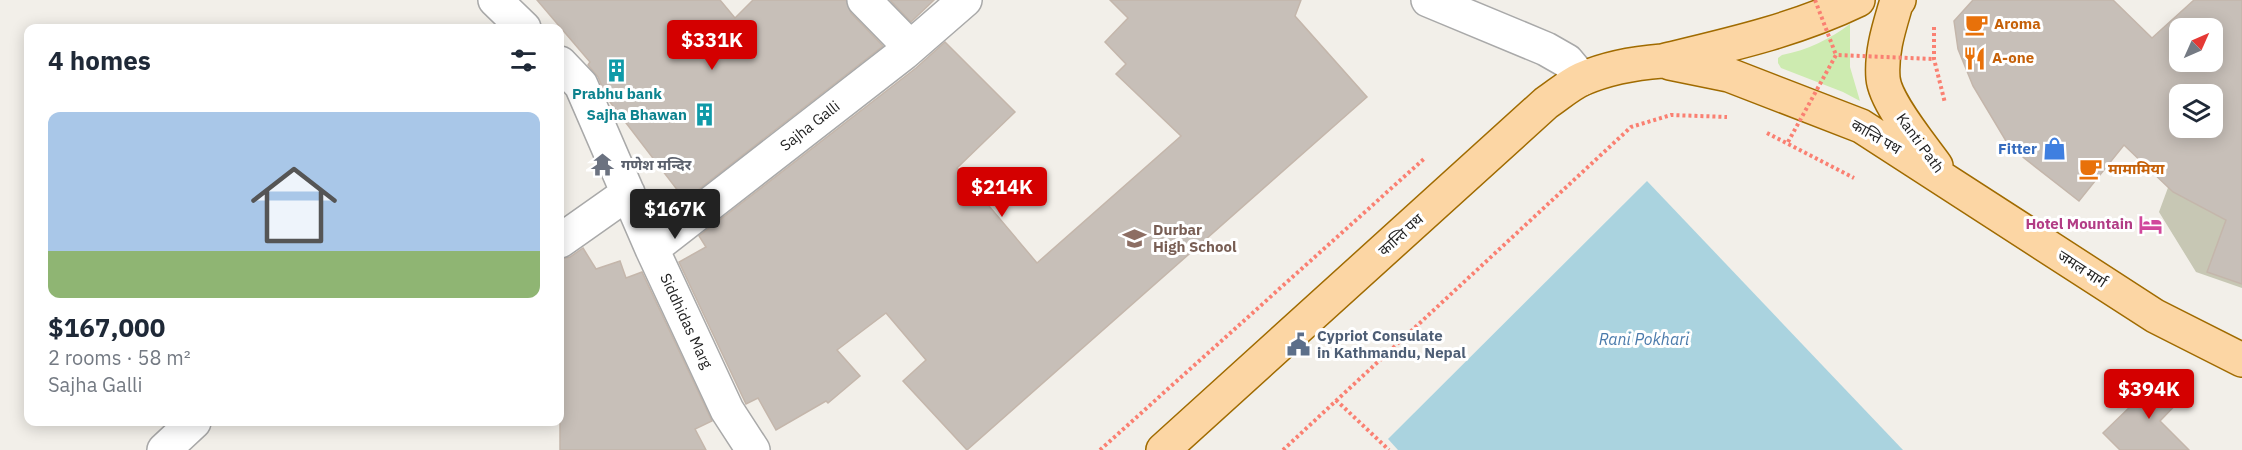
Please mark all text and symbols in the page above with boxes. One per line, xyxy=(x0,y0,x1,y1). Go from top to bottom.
cafe icon: Aroma xyxy=(1963,11,1989,37)
place label: Aroma xyxy=(1994,14,2041,33)
north arrow xyxy=(2169,18,2223,72)
map controls xyxy=(2169,18,2223,138)
pin: $331K xyxy=(670,20,754,71)
text: $331K xyxy=(681,26,743,53)
text: 4 homes xyxy=(48,43,151,77)
icon: filters xyxy=(507,44,540,77)
restaurant icon: A-one xyxy=(1961,45,1987,71)
place label: A-one xyxy=(1992,48,2034,67)
building icon: Prabhu bank xyxy=(604,57,630,83)
place label: Prabhu bank xyxy=(572,84,662,103)
button: layers xyxy=(2169,84,2223,138)
street label: Sajha Galli xyxy=(776,96,843,155)
building icon: Sajha Bhawan xyxy=(692,102,718,128)
place label: Sajha Bhawan xyxy=(587,105,687,124)
street label: Kanti Path xyxy=(1892,109,1948,176)
street label: कान्ति पथ xyxy=(1848,115,1905,159)
shop icon: Fitter xyxy=(2042,136,2068,162)
place label: Fitter xyxy=(1998,139,2037,158)
icon: home xyxy=(240,151,348,259)
temple icon: गणेश मन्दिर xyxy=(590,152,616,178)
place label: गणेश मन्दिर xyxy=(621,155,692,174)
cafe icon: मामामिया xyxy=(2077,156,2103,182)
place label: मामामिया xyxy=(2108,159,2165,178)
pin: $214K xyxy=(960,167,1044,218)
text: $214K xyxy=(971,173,1033,200)
pin: $167K xyxy=(633,189,717,240)
text: $167K xyxy=(644,195,706,222)
street label: कान्ति पथ xyxy=(1374,209,1427,260)
hotel icon: Hotel Mountain xyxy=(2138,211,2164,237)
place label: Hotel Mountain xyxy=(2025,214,2133,233)
place label: Durbar High School xyxy=(1153,220,1237,256)
school or university icon: Durbar High School xyxy=(1122,226,1148,252)
street label: जमल मार्ग xyxy=(2054,246,2111,292)
street label: Siddhidas Marg xyxy=(656,270,717,372)
text: $167,000 xyxy=(48,310,165,344)
place label: Cypriot Consulate in Kathmandu, Nepal xyxy=(1317,326,1466,362)
water label: Rani Pokhari xyxy=(1599,329,1690,349)
public building icon: Cypriot Consulate in Kathmandu, Nepal xyxy=(1286,332,1312,358)
text: 2 rooms · 58 m² xyxy=(48,344,191,371)
pin: $394K xyxy=(2107,369,2191,420)
text: Sajha Galli xyxy=(48,371,142,398)
text: $394K xyxy=(2118,375,2180,402)

